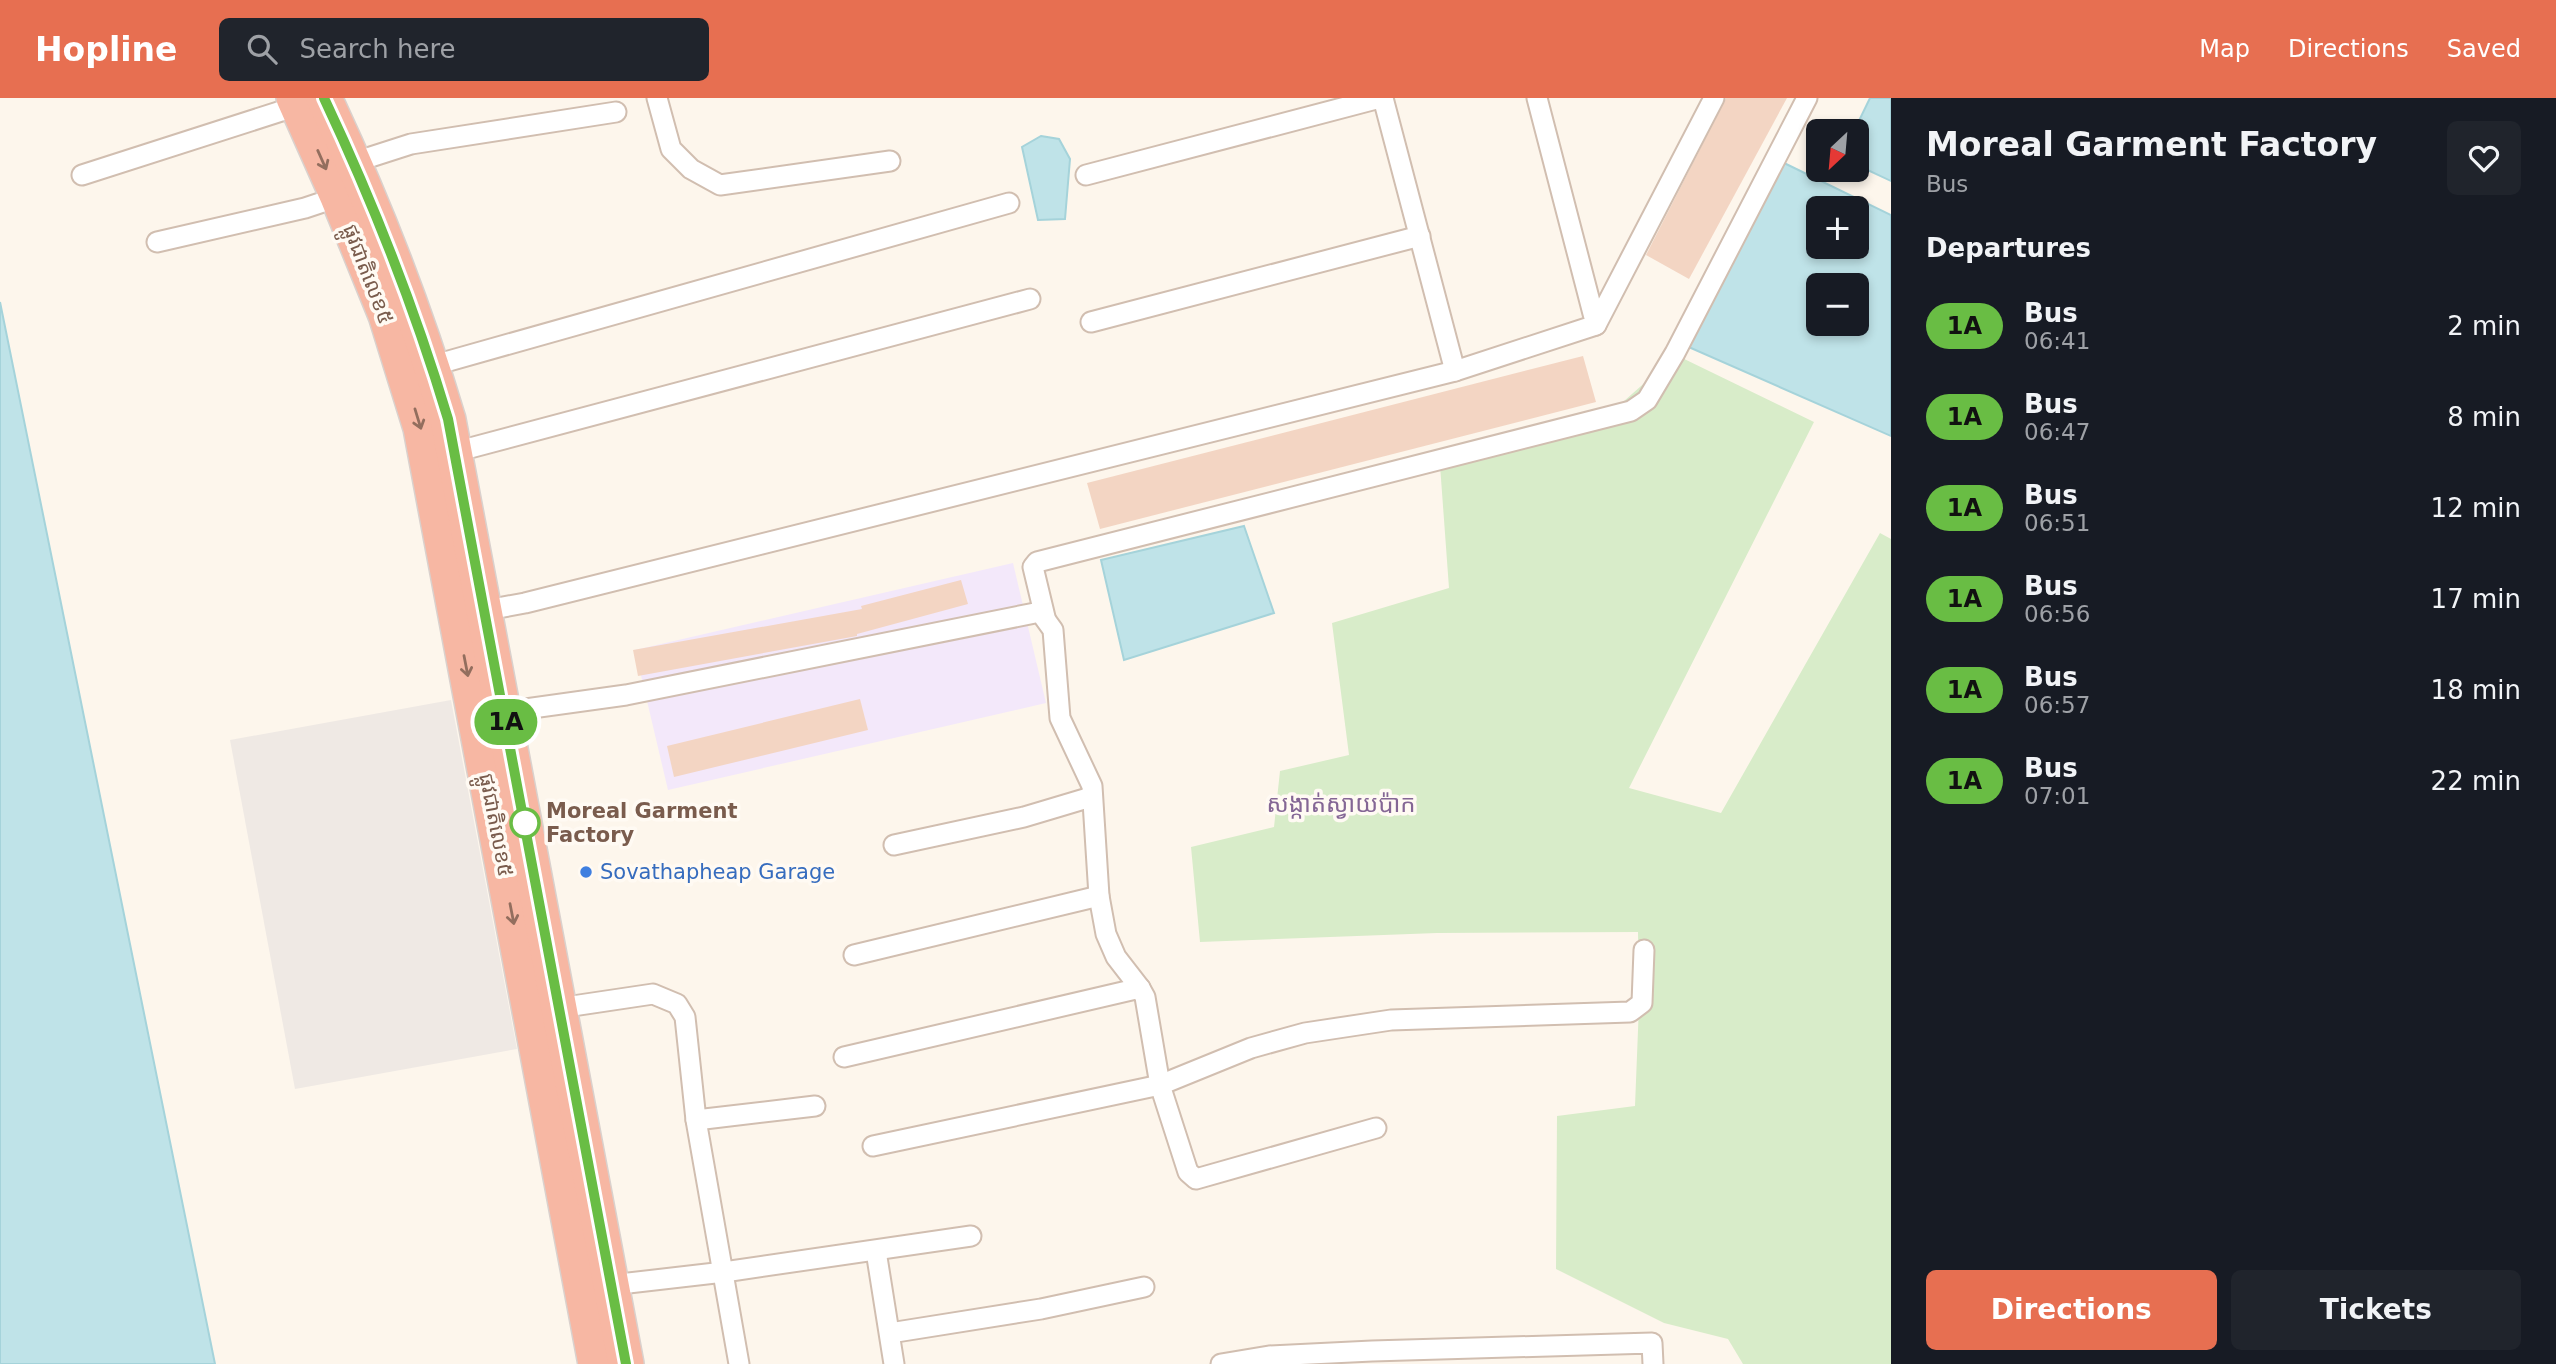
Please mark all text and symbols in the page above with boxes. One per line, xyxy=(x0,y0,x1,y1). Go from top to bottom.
search box xyxy=(219,18,709,81)
text: Hopline xyxy=(35,30,177,69)
icon: search xyxy=(243,30,281,68)
text: Search here xyxy=(299,34,456,64)
text: Map xyxy=(2199,35,2250,63)
text: Directions xyxy=(2288,35,2409,63)
text: Saved xyxy=(2447,35,2521,63)
north arrow xyxy=(1806,119,1869,182)
map controls xyxy=(1806,119,1869,336)
button: heart xyxy=(2447,121,2521,195)
text: Moreal Garment Factory xyxy=(1926,125,2377,164)
one-way arrow xyxy=(316,149,329,170)
text: Bus xyxy=(1926,171,1968,197)
button: + xyxy=(1806,196,1869,259)
street label: ផ្លូវជាតិលេខ៥ xyxy=(331,221,398,330)
text: Departures xyxy=(1926,233,2091,263)
button: − xyxy=(1806,273,1869,336)
text: Bus xyxy=(2024,298,2078,328)
text: 2 min xyxy=(2447,311,2521,341)
text: 1A xyxy=(1947,312,1982,340)
text: 06:41 xyxy=(2024,328,2090,354)
text: Bus xyxy=(2024,389,2078,419)
text: 8 min xyxy=(2447,402,2521,432)
text: 1A xyxy=(1947,403,1982,431)
one-way arrow xyxy=(413,408,426,430)
text: 06:47 xyxy=(2024,419,2090,445)
text: Bus xyxy=(2024,480,2078,510)
text: 12 min xyxy=(2431,493,2521,523)
text: 1A xyxy=(1947,494,1982,522)
text: 06:51 xyxy=(2024,510,2090,536)
text: Bus xyxy=(2024,571,2078,601)
text: 17 min xyxy=(2431,584,2521,614)
text: 1A xyxy=(1947,585,1982,613)
text: 06:56 xyxy=(2024,601,2090,627)
one-way arrow xyxy=(460,654,473,677)
text: Bus xyxy=(2024,662,2078,692)
text: 18 min xyxy=(2431,675,2521,705)
text: 1A xyxy=(1947,676,1982,704)
text: 06:57 xyxy=(2024,692,2090,718)
line badge: 1A xyxy=(475,699,538,745)
text: 1A xyxy=(488,708,524,736)
text: Bus xyxy=(2024,753,2078,783)
text: 22 min xyxy=(2431,766,2521,796)
text: 1A xyxy=(1947,767,1982,795)
street label: ផ្លូវជាតិលេខ៥ xyxy=(467,771,518,880)
text: 07:01 xyxy=(2024,783,2090,809)
district label: សង្កាត់ស្វាយប៉ាក xyxy=(1266,790,1416,819)
place label: Moreal Garment Factory xyxy=(546,799,737,847)
marker: Moreal Garment Factory xyxy=(510,808,540,838)
place label: Sovathapheap Garage xyxy=(600,860,835,884)
marker: Sovathapheap Garage xyxy=(578,864,594,880)
one-way arrow xyxy=(506,902,519,925)
button: Directions xyxy=(1926,1270,2217,1350)
button: Tickets xyxy=(2231,1270,2521,1350)

